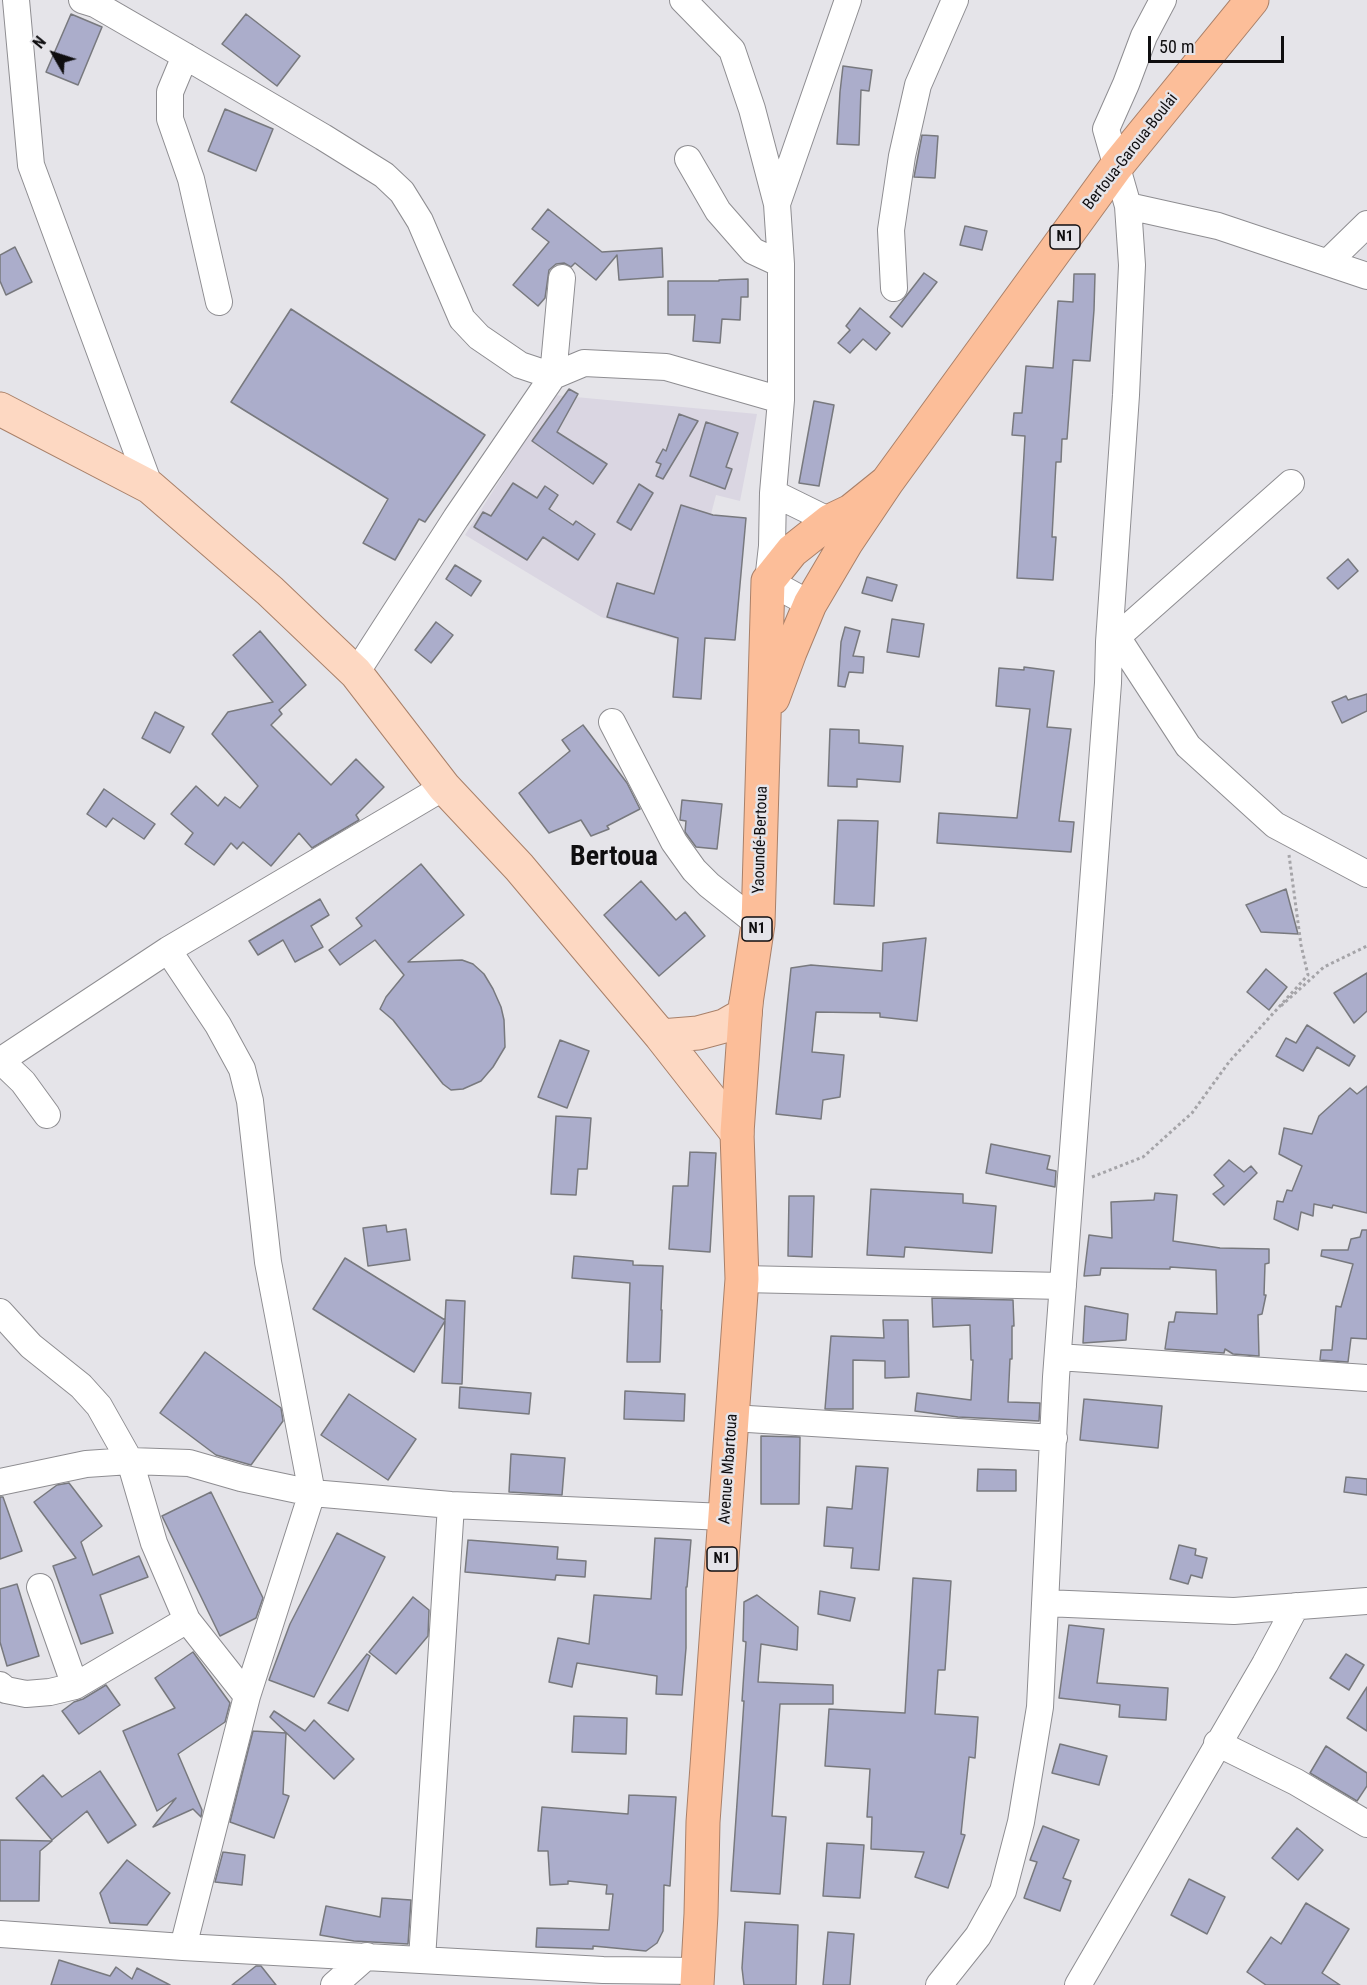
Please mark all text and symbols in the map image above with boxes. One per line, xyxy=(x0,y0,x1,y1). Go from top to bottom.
north arrow xyxy=(24,24,84,84)
scale bar xyxy=(1151,24,1288,62)
text: N xyxy=(29,33,50,52)
text: 50 m xyxy=(1159,36,1194,57)
street label: Bertoua-Garoua-Boulai xyxy=(1080,90,1182,214)
road number: N1 xyxy=(1050,225,1080,249)
street label: Yaoundé-Bertoua xyxy=(750,786,772,894)
district label: Bertoua xyxy=(570,841,658,875)
road number: N1 xyxy=(742,917,772,941)
street label: Avenue Mbartoua xyxy=(716,1413,742,1525)
road number: N1 xyxy=(707,1547,737,1571)

